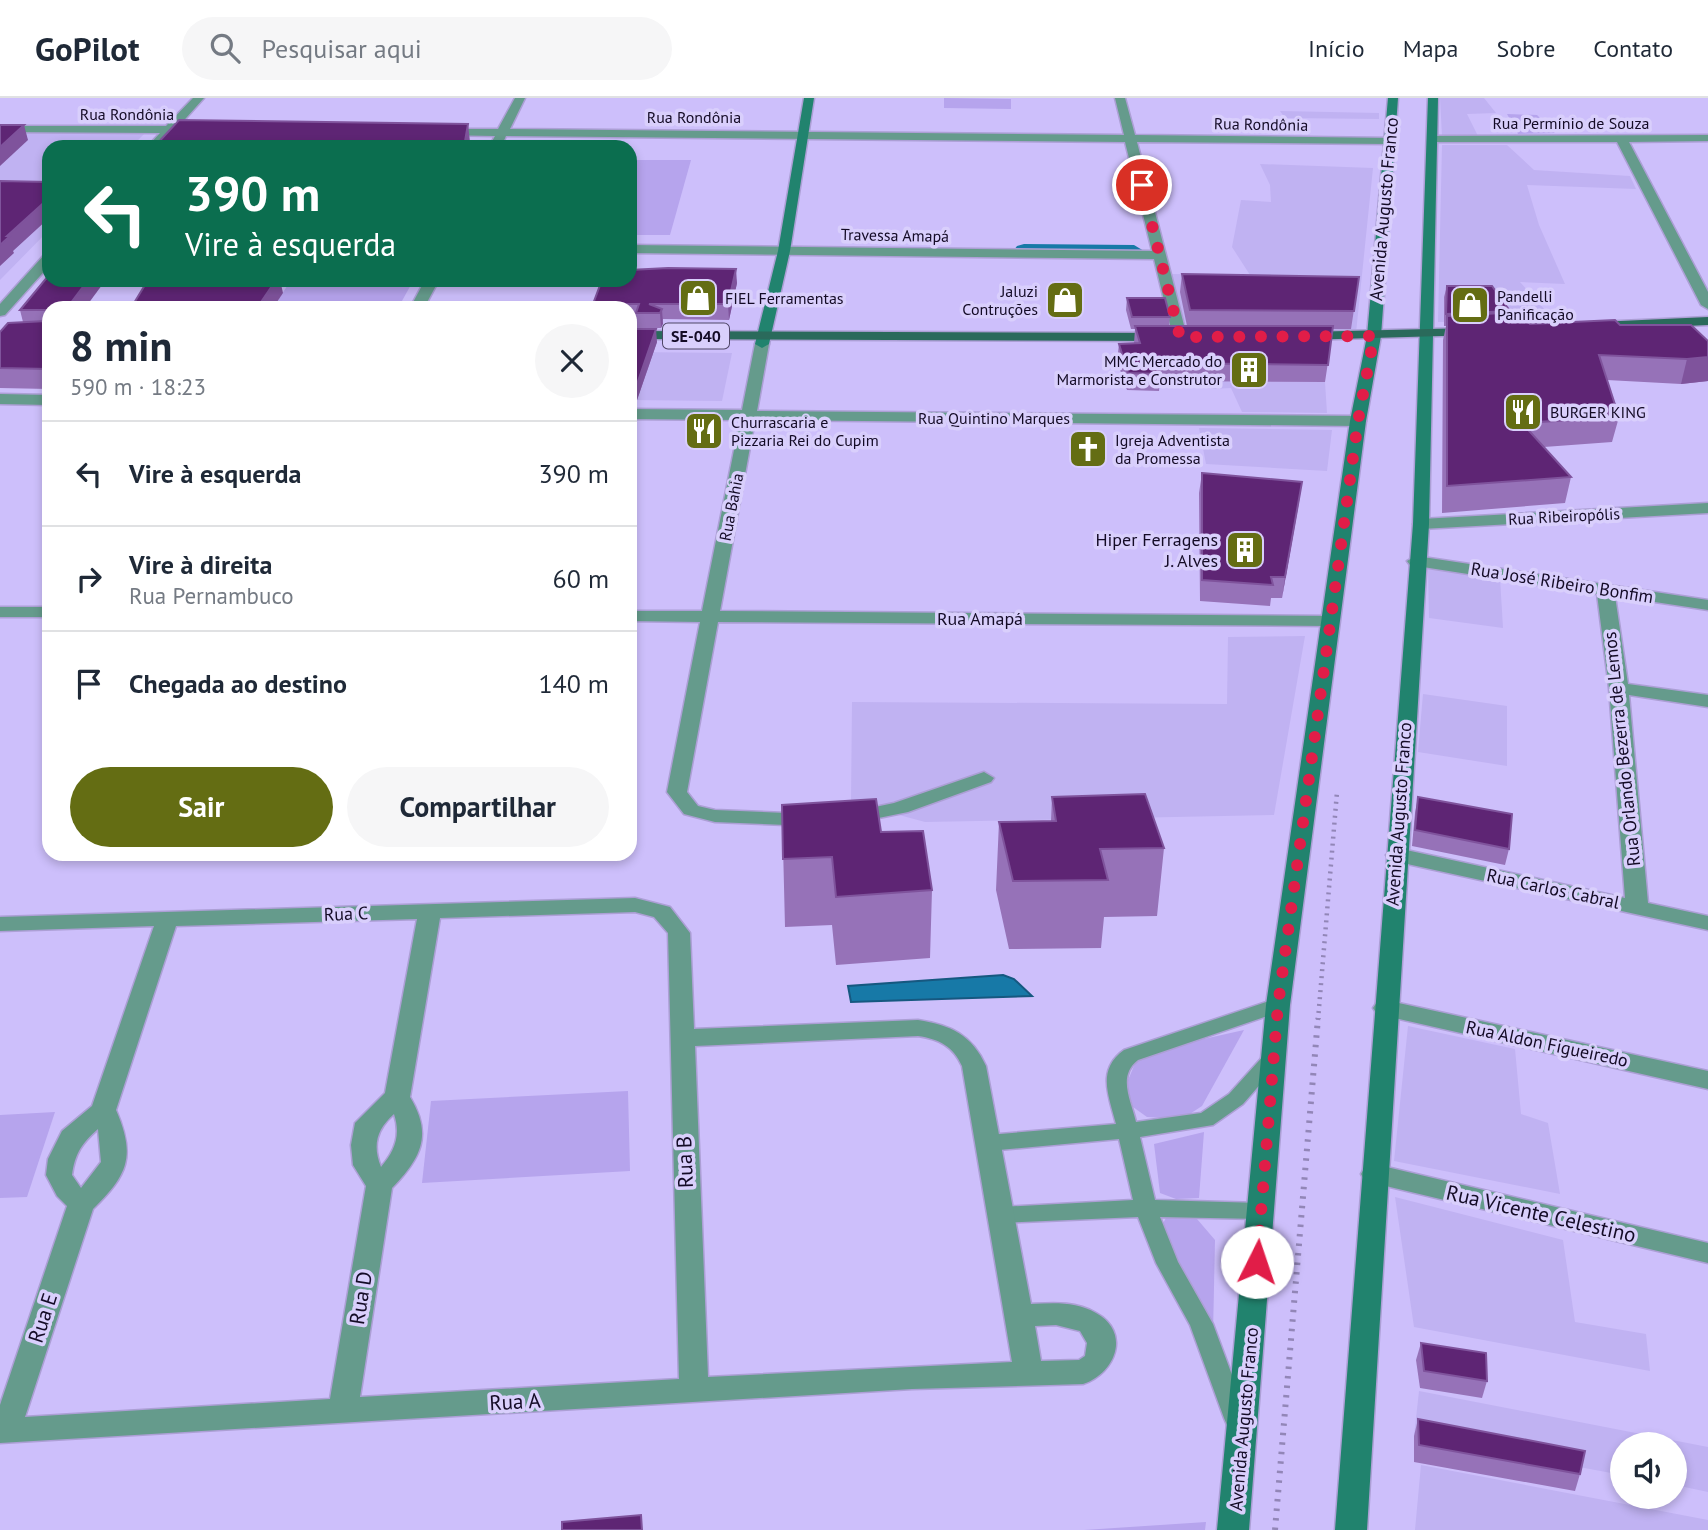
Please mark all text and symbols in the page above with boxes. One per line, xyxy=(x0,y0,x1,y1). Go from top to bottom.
search box xyxy=(182,17,672,80)
text: GoPilot xyxy=(35,27,140,70)
icon: search xyxy=(206,29,244,67)
text: Pesquisar aqui xyxy=(262,32,422,65)
text: Início xyxy=(1308,33,1365,64)
text: Mapa xyxy=(1403,33,1458,64)
text: Sobre xyxy=(1496,33,1555,64)
text: Contato xyxy=(1593,33,1673,64)
street label: Rua Rondônia xyxy=(80,104,174,124)
street label: Rua Rondônia xyxy=(647,107,741,127)
street label: Rua Rondônia xyxy=(1214,113,1308,135)
street label: Rua Permínio de Souza xyxy=(1492,113,1650,133)
street label: Avenida Augusto Franco xyxy=(1364,116,1403,302)
pin xyxy=(1112,155,1172,215)
text: 390 m xyxy=(185,161,320,225)
icon: arrive xyxy=(1123,166,1161,204)
icon: left xyxy=(70,168,161,259)
text: Vire à esquerda xyxy=(185,223,396,265)
street label: Travessa Amapá xyxy=(841,224,949,246)
shop icon: FIEL Ferramentas xyxy=(677,277,719,319)
shop icon: Jaluzi Contruções xyxy=(1044,279,1086,321)
place label: Jaluzi Contruções xyxy=(962,281,1038,319)
shop icon: Pandelli Panificação xyxy=(1449,284,1491,326)
place label: Pandelli Panificação xyxy=(1497,286,1574,324)
place label: FIEL Ferramentas xyxy=(725,288,844,308)
text: 8 min xyxy=(70,318,172,373)
button: close xyxy=(535,324,609,398)
road number: SE-040 xyxy=(663,324,729,348)
building icon: MMC Mercado do Marmorista e Construtor xyxy=(1228,349,1270,391)
place label: MMC Mercado do Marmorista e Construtor xyxy=(1057,351,1223,389)
text: 590 m · 18:23 xyxy=(70,372,206,401)
restaurant icon: BURGER KING xyxy=(1502,391,1544,433)
place label: BURGER KING xyxy=(1550,402,1646,422)
street label: Rua Quintino Marques xyxy=(918,408,1070,428)
restaurant icon: Churrascaria e Pizzaria Rei do Cupim xyxy=(683,410,725,452)
place label: Churrascaria e Pizzaria Rei do Cupim xyxy=(731,412,879,450)
church icon: Igreja Adventista da Promessa xyxy=(1067,428,1109,470)
place label: Igreja Adventista da Promessa xyxy=(1115,430,1230,468)
icon: left xyxy=(70,455,108,493)
text: Vire à esquerda xyxy=(129,457,301,490)
text: 390 m xyxy=(538,457,609,490)
street label: Rua Bahia xyxy=(715,471,747,543)
street label: Rua Ribeiropólis xyxy=(1508,503,1621,529)
place label: Hiper Ferragens J. Alves xyxy=(1095,528,1218,572)
building icon: Hiper Ferragens J. Alves xyxy=(1224,529,1266,571)
text: Vire à direita xyxy=(129,548,272,581)
street label: Rua José Ribeiro Bonfim xyxy=(1469,557,1655,608)
icon: right xyxy=(70,560,108,598)
text: 60 m xyxy=(553,562,609,595)
text: Rua Pernambuco xyxy=(129,581,294,610)
street label: Rua Amapá xyxy=(937,607,1023,630)
street label: Rua Orlando Bezerra de Lemos xyxy=(1598,631,1645,867)
icon: arrive xyxy=(70,665,108,703)
text: Chegada ao destino xyxy=(129,667,347,700)
text: 140 m xyxy=(538,667,609,700)
street label: Avenida Augusto Franco xyxy=(1381,721,1416,907)
button: Sair xyxy=(70,767,333,847)
button: Compartilhar xyxy=(347,767,609,847)
street label: Rua Carlos Cabral xyxy=(1485,863,1622,914)
street label: Rua C xyxy=(323,901,368,926)
street label: Rua Aldon Figueiredo xyxy=(1464,1015,1630,1072)
street label: Rua B xyxy=(670,1136,699,1188)
street label: Rua Vicente Celestino xyxy=(1444,1179,1639,1248)
position arrow xyxy=(1220,1225,1294,1299)
street label: Rua D xyxy=(343,1269,378,1326)
street label: Rua E xyxy=(22,1289,63,1346)
street label: Avenida Augusto Franco xyxy=(1224,1326,1263,1512)
street label: Rua A xyxy=(489,1387,542,1416)
map controls xyxy=(1610,1432,1687,1509)
button: sound xyxy=(1610,1432,1687,1509)

